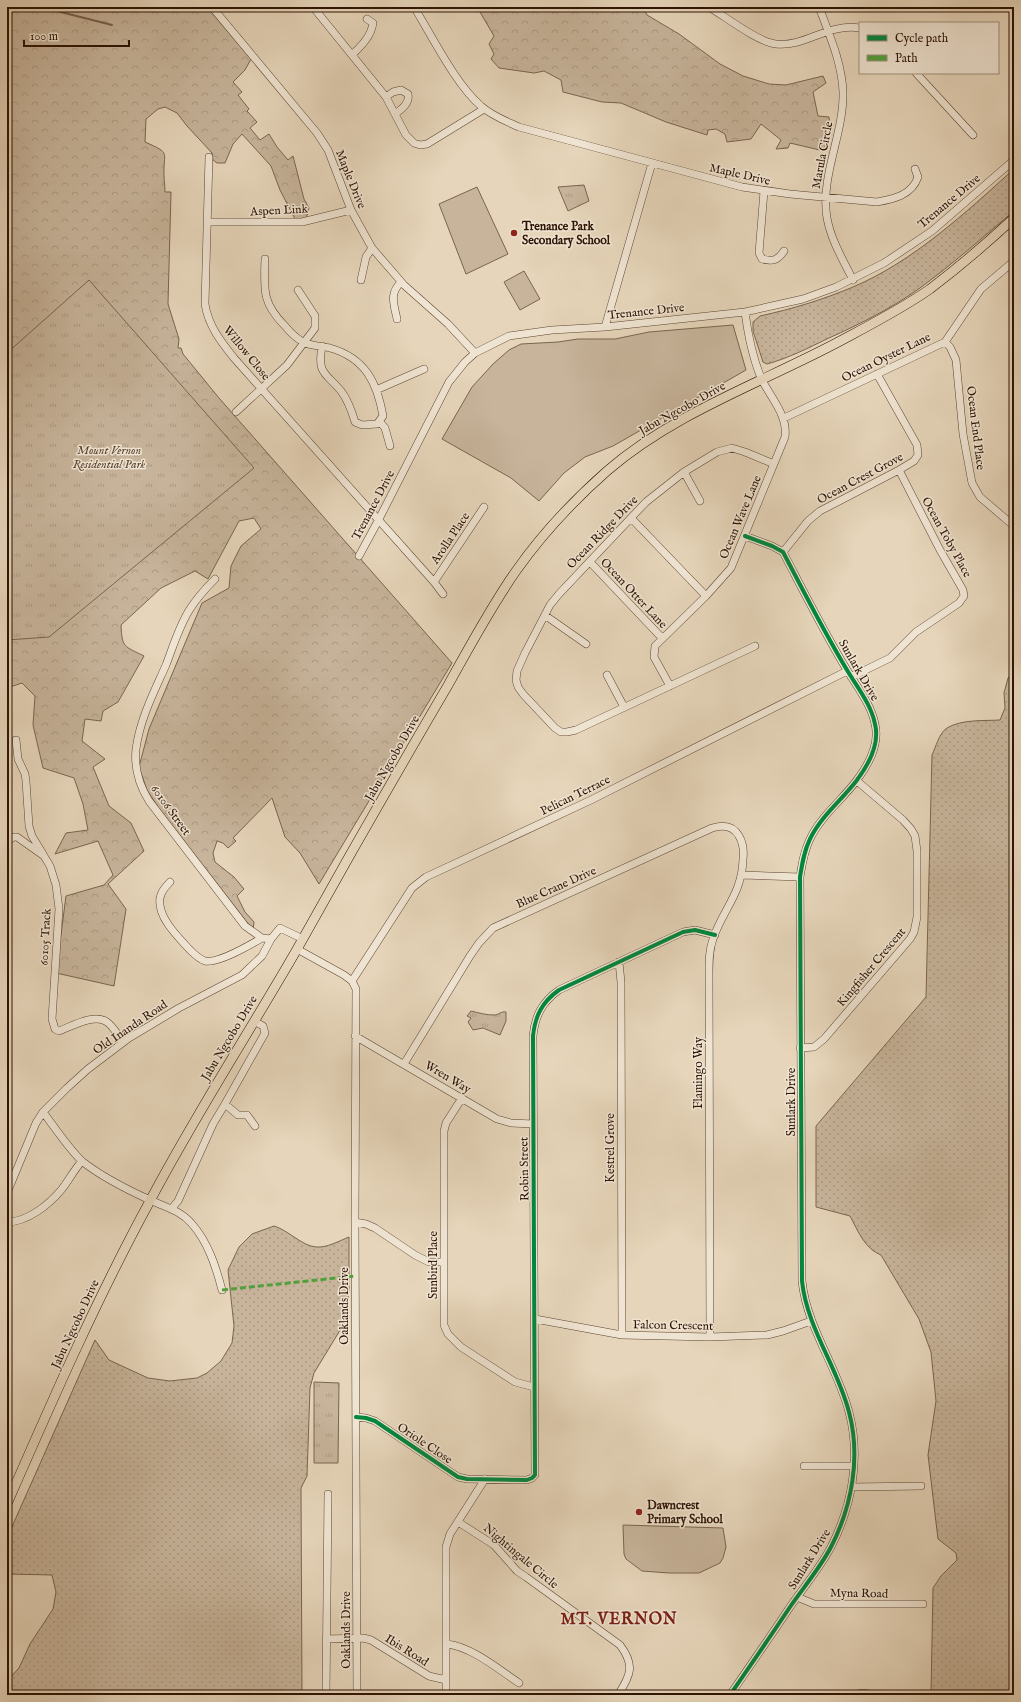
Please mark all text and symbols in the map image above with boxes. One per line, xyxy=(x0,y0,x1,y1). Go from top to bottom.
scale bar xyxy=(24,22,129,48)
legend xyxy=(859,22,999,74)
text: 100 m xyxy=(30,29,58,44)
text: Cycle path xyxy=(895,31,949,47)
text: Path xyxy=(895,51,918,66)
street label: Marula Circle xyxy=(809,120,836,190)
street label: Maple Drive xyxy=(331,148,369,212)
street label: Maple Drive xyxy=(708,160,772,190)
street label: Trenance Drive xyxy=(915,171,984,232)
street label: Aspen Link xyxy=(249,201,309,221)
place label: Trenance Park Secondary School xyxy=(521,219,611,249)
marker: Trenance Park Secondary School xyxy=(509,228,519,238)
street label: Trenance Drive xyxy=(607,300,686,323)
street label: Willow Close xyxy=(220,323,274,384)
street label: Ocean Oyster Lane xyxy=(839,329,934,385)
street label: Jabu Ngcobo Drive xyxy=(635,378,729,440)
street label: Ocean End Place xyxy=(963,385,988,471)
park label: Mount Vernon Residential Park xyxy=(73,443,146,472)
street label: Ocean Crest Grove xyxy=(815,449,906,507)
street label: Trenance Drive xyxy=(349,467,398,543)
street label: Ocean Wave Lane xyxy=(716,473,765,561)
street label: Ocean Ridge Drive xyxy=(564,492,641,572)
street label: Ocean Toby Place xyxy=(918,494,975,581)
street label: Arolla Place xyxy=(427,509,474,568)
street label: Ocean Otter Lane xyxy=(597,555,671,632)
street label: Sunlark Drive xyxy=(835,637,882,704)
street label: Jabu Ngcobo Drive xyxy=(361,712,424,806)
street label: Pelican Terrace xyxy=(538,772,613,819)
street label: 60106 Street xyxy=(147,782,194,838)
street label: Blue Crane Drive xyxy=(514,863,599,912)
street label: 60105 Track xyxy=(37,908,55,966)
street label: Kingfisher Crescent xyxy=(834,925,909,1010)
street label: Jabu Ngcobo Drive xyxy=(197,993,262,1086)
street label: Old Inanda Road xyxy=(90,997,171,1058)
street label: Flamingo Way xyxy=(691,1037,706,1109)
street label: Wren Way xyxy=(422,1058,474,1097)
street label: Sunlark Drive xyxy=(784,1067,799,1136)
street label: Kestrel Grove xyxy=(603,1113,618,1183)
street label: Robin Street xyxy=(516,1137,533,1201)
street label: Sunbird Place xyxy=(426,1231,441,1299)
street label: Oaklands Drive xyxy=(337,1267,352,1345)
street label: Jabu Ngcobo Drive xyxy=(47,1277,104,1373)
street label: Falcon Crescent xyxy=(633,1317,713,1334)
street label: Oriole Close xyxy=(394,1420,456,1468)
place label: Dawncrest Primary School xyxy=(647,1498,723,1528)
marker: Dawncrest Primary School xyxy=(634,1507,644,1517)
street label: Nightingale Circle xyxy=(480,1521,562,1592)
street label: Sunlark Drive xyxy=(785,1526,834,1592)
street label: Myna Road xyxy=(830,1585,889,1602)
street label: Oaklands Drive xyxy=(339,1591,354,1669)
district label: MT. VERNON xyxy=(560,1610,678,1630)
street label: Ibis Road xyxy=(382,1631,432,1670)

